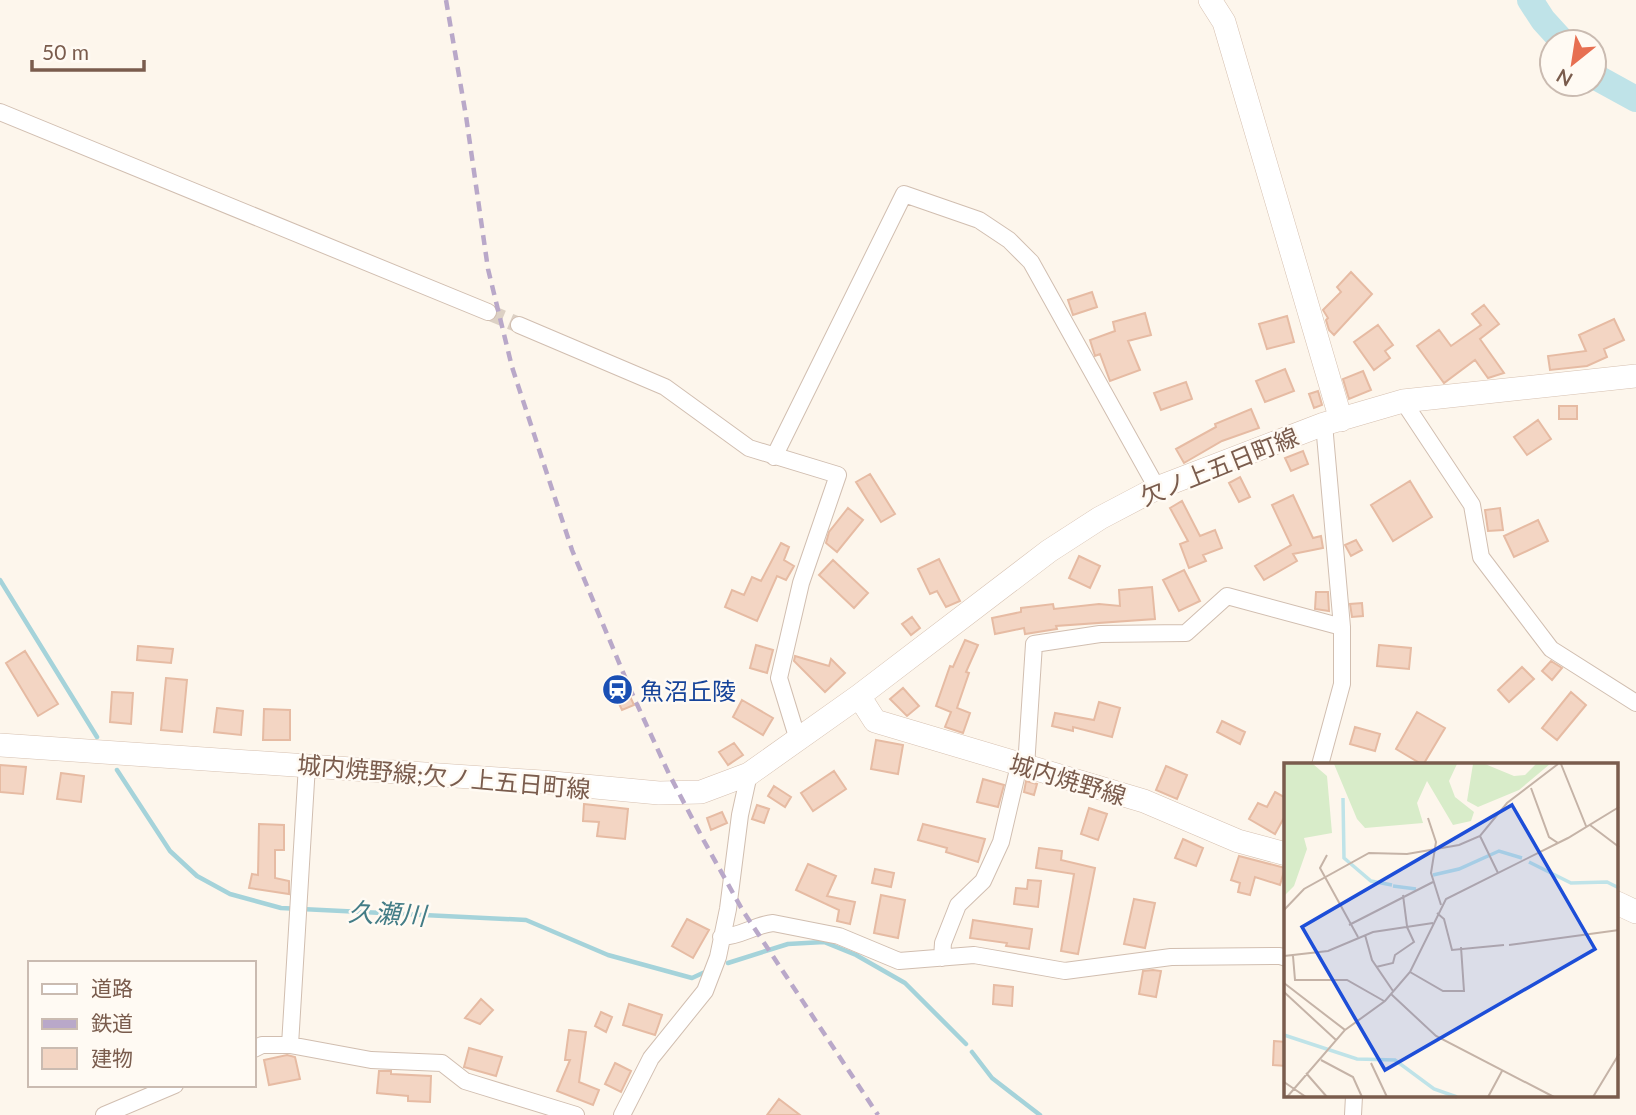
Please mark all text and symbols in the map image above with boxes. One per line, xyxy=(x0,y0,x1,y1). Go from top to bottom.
scale bar xyxy=(32,28,144,72)
north arrow xyxy=(1538,28,1608,98)
text: 50 m xyxy=(42,39,89,64)
text: N xyxy=(1552,65,1576,92)
street label: 欠ノ上五日町線 xyxy=(1136,421,1302,511)
station icon: 魚沼丘陵 xyxy=(600,673,634,707)
place label: 魚沼丘陵 xyxy=(640,676,736,705)
street label: 城内焼野線 xyxy=(1006,748,1130,810)
street label: 城内焼野線;欠ノ上五日町線 xyxy=(296,749,592,803)
inset map xyxy=(1284,763,1618,1098)
water label: 久瀬川 xyxy=(347,895,430,931)
legend xyxy=(28,961,256,1087)
text: 道路 xyxy=(91,975,133,1000)
text: 鉄道 xyxy=(91,1010,133,1035)
text: 建物 xyxy=(91,1045,133,1070)

